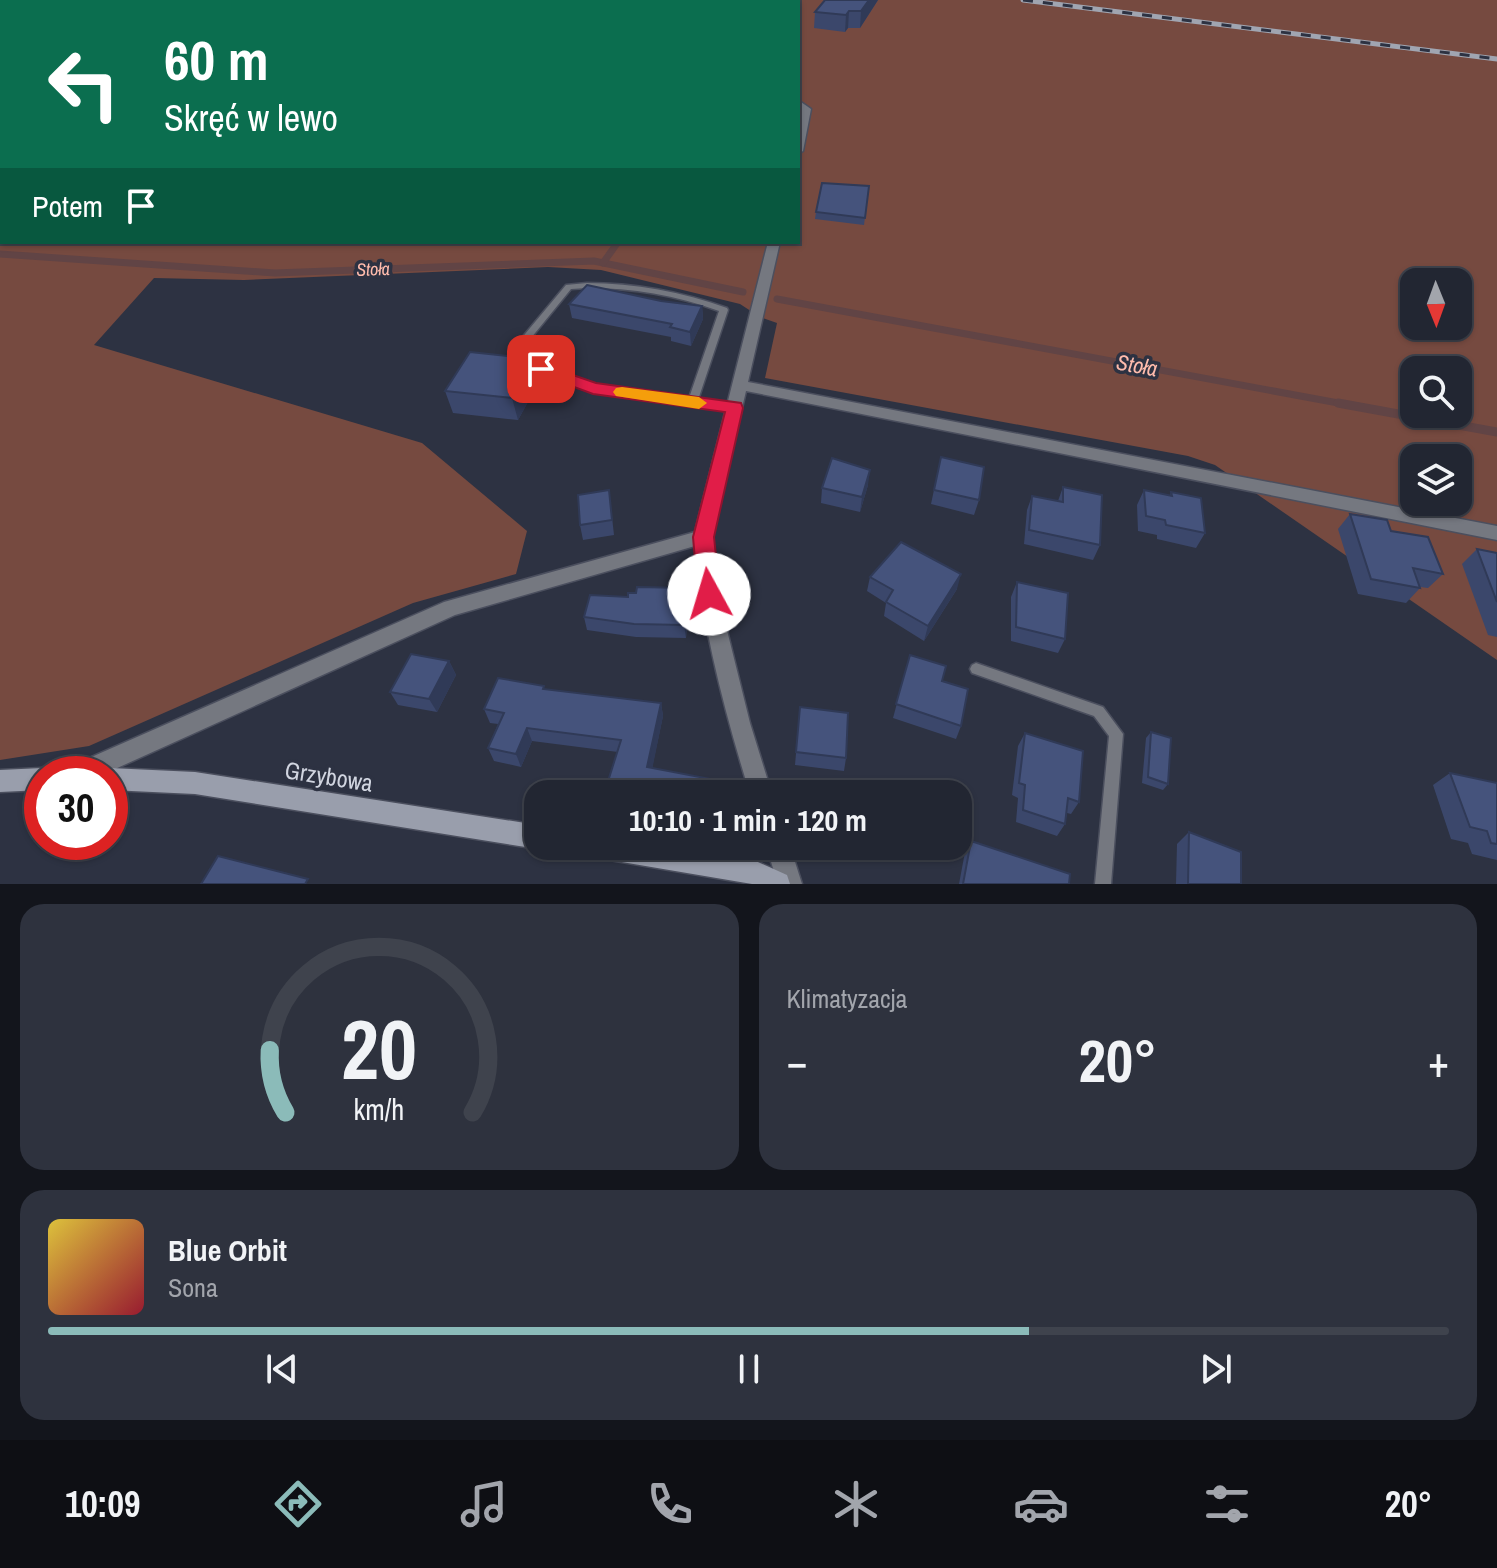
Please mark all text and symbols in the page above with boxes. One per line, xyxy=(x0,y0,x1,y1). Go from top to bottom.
text: 60 m xyxy=(164,22,269,97)
icon: left xyxy=(32,32,136,136)
text: Skręć w lewo xyxy=(164,94,338,142)
icon: arrive xyxy=(119,184,163,228)
text: Potem xyxy=(32,186,103,226)
water label: Stoła xyxy=(356,256,390,282)
north arrow xyxy=(1400,268,1472,340)
map controls xyxy=(1400,268,1472,516)
pin xyxy=(507,335,575,403)
icon: arrive xyxy=(519,347,563,391)
water label: Stoła xyxy=(1114,347,1160,383)
button: search xyxy=(1400,356,1472,428)
button: layers xyxy=(1400,444,1472,516)
position arrow xyxy=(667,552,751,636)
street label: Grzybowa xyxy=(283,753,375,799)
speed limit sign: 30 xyxy=(24,756,128,860)
text: 10:10 · 1 min · 120 m xyxy=(629,800,867,840)
text: Klimatyzacja xyxy=(787,981,907,1016)
text: 20 xyxy=(341,993,417,1105)
text: 20° xyxy=(1078,1020,1157,1101)
text: − xyxy=(787,1031,808,1091)
text: + xyxy=(1428,1031,1449,1091)
text: km/h xyxy=(354,1090,405,1129)
text: Blue Orbit xyxy=(168,1230,287,1270)
text: Sona xyxy=(168,1270,218,1305)
icon: previous xyxy=(260,1347,304,1391)
icon: pause xyxy=(727,1347,771,1391)
icon: next xyxy=(1194,1347,1238,1391)
icon: directions xyxy=(270,1476,326,1532)
icon: music xyxy=(456,1476,512,1532)
icon: phone xyxy=(642,1476,698,1532)
icon: climate xyxy=(828,1476,884,1532)
icon: car xyxy=(1013,1476,1069,1532)
icon: filters xyxy=(1199,1476,1255,1532)
text: 10:09 xyxy=(65,1480,140,1528)
text: 20° xyxy=(1385,1480,1432,1528)

